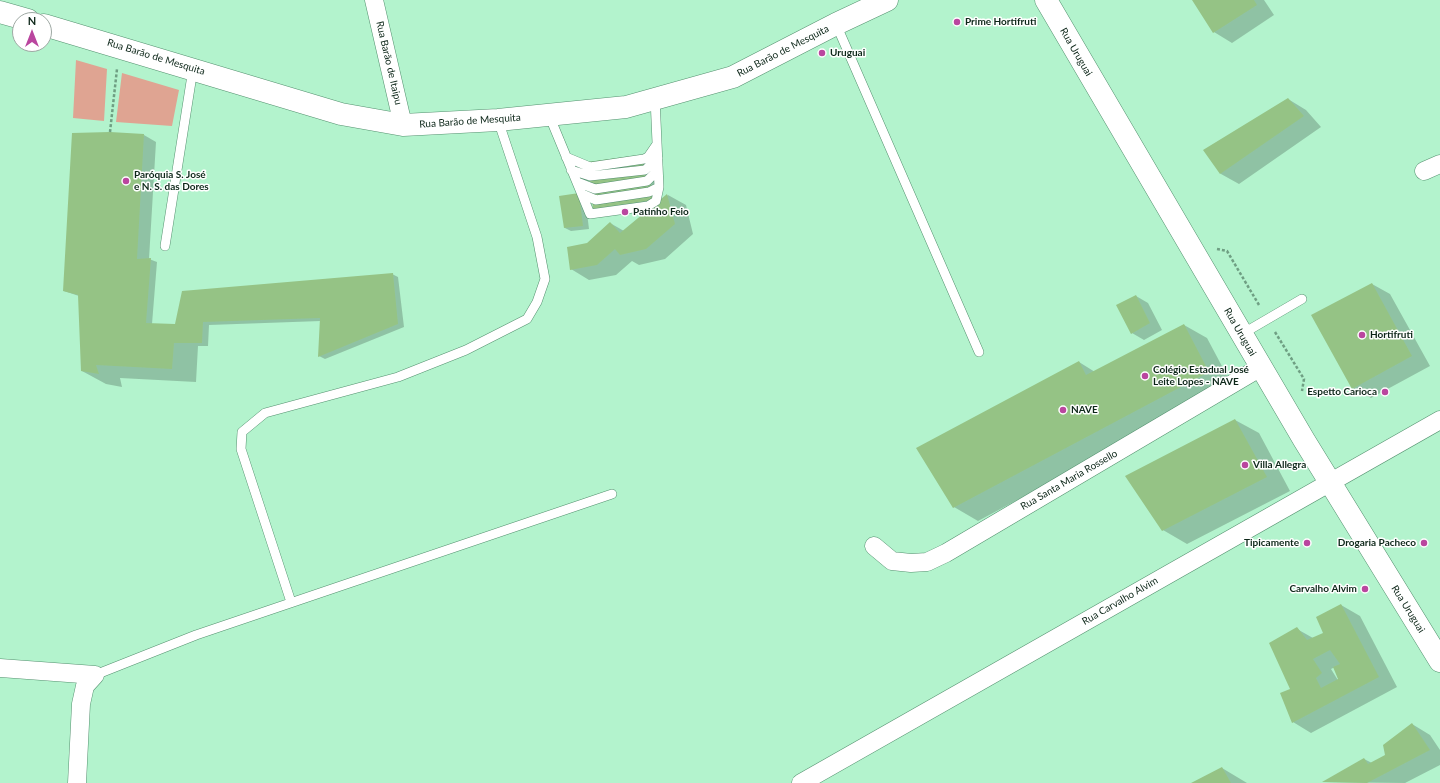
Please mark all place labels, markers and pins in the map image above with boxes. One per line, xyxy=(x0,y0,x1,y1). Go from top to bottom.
place label: Prime Hortifruti xyxy=(965,16,1036,28)
marker: Prime Hortifruti xyxy=(952,17,962,27)
place label: Uruguai xyxy=(830,47,865,59)
marker: Uruguai xyxy=(817,48,827,58)
place label: Paróquia S. José e N. S. das Dores xyxy=(134,169,209,192)
marker: Paróquia S. José e N. S. das Dores xyxy=(121,176,131,186)
place label: Patinho Feio xyxy=(633,206,689,218)
marker: Patinho Feio xyxy=(620,207,630,217)
place label: Hortifruti xyxy=(1370,329,1413,341)
marker: Hortifruti xyxy=(1357,330,1367,340)
place label: Colégio Estadual José Leite Lopes - NAVE xyxy=(1153,364,1249,388)
marker: Colégio Estadual José Leite Lopes - NAVE xyxy=(1140,371,1150,381)
place label: Espetto Carioca xyxy=(1307,386,1377,398)
marker: Espetto Carioca xyxy=(1380,387,1390,397)
place label: NAVE xyxy=(1071,404,1098,416)
marker: NAVE xyxy=(1058,405,1068,415)
place label: Villa Allegra xyxy=(1253,459,1306,471)
marker: Villa Allegra xyxy=(1240,460,1250,470)
place label: Tipicamente xyxy=(1244,537,1299,549)
place label: Drogaria Pacheco xyxy=(1338,537,1416,549)
marker: Tipicamente xyxy=(1302,538,1312,548)
marker: Drogaria Pacheco xyxy=(1419,538,1429,548)
place label: Carvalho Alvim xyxy=(1289,583,1357,595)
marker: Carvalho Alvim xyxy=(1360,584,1370,594)

